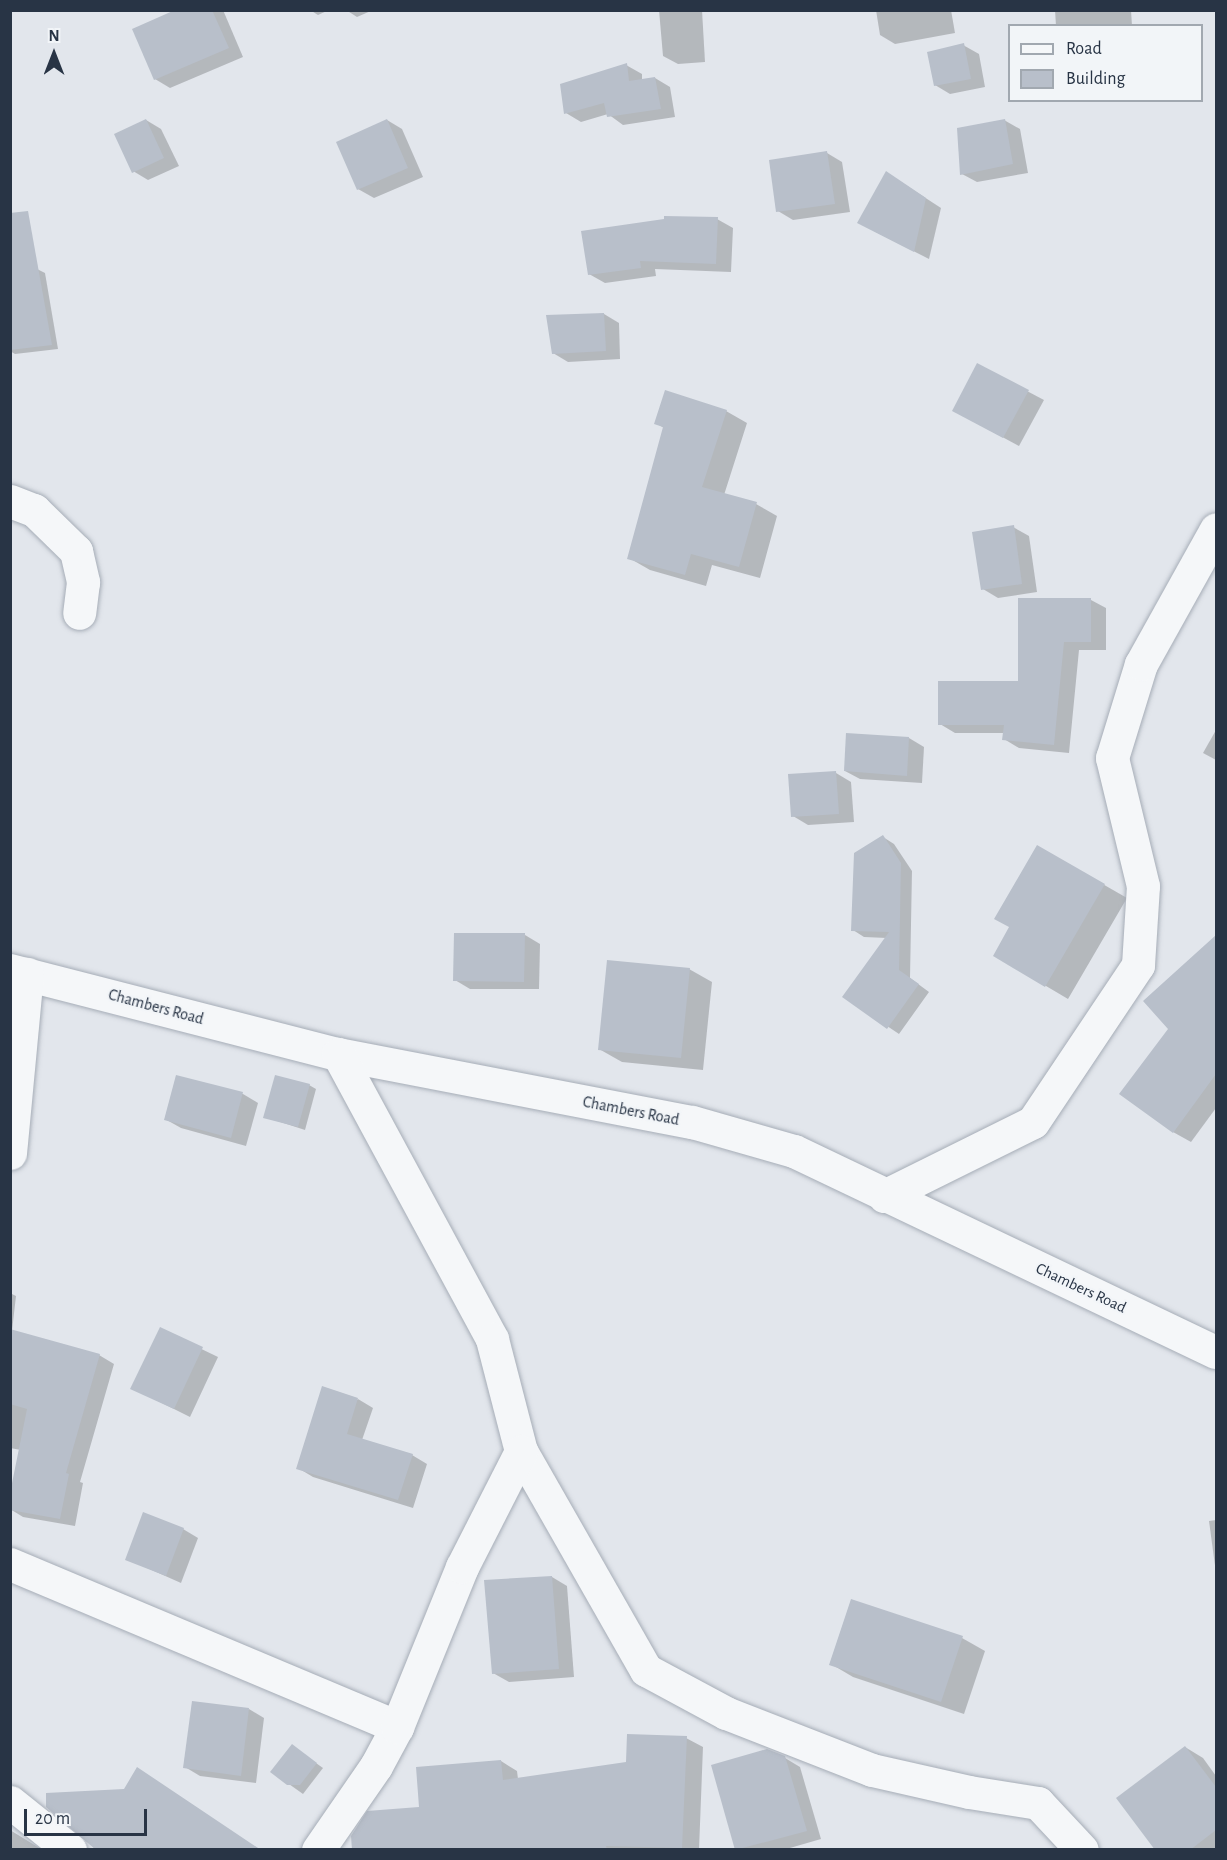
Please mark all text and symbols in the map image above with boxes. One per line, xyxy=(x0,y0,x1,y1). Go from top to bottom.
north arrow xyxy=(24,24,84,84)
legend xyxy=(1008,24,1203,102)
text: N xyxy=(48,28,60,44)
text: Road xyxy=(1066,40,1102,58)
text: Building xyxy=(1066,70,1125,88)
street label: Chambers Road xyxy=(106,985,206,1029)
street label: Chambers Road xyxy=(581,1092,681,1130)
street label: Chambers Road xyxy=(1033,1259,1129,1317)
scale bar xyxy=(27,1797,150,1835)
text: 20 m xyxy=(35,1810,70,1828)

